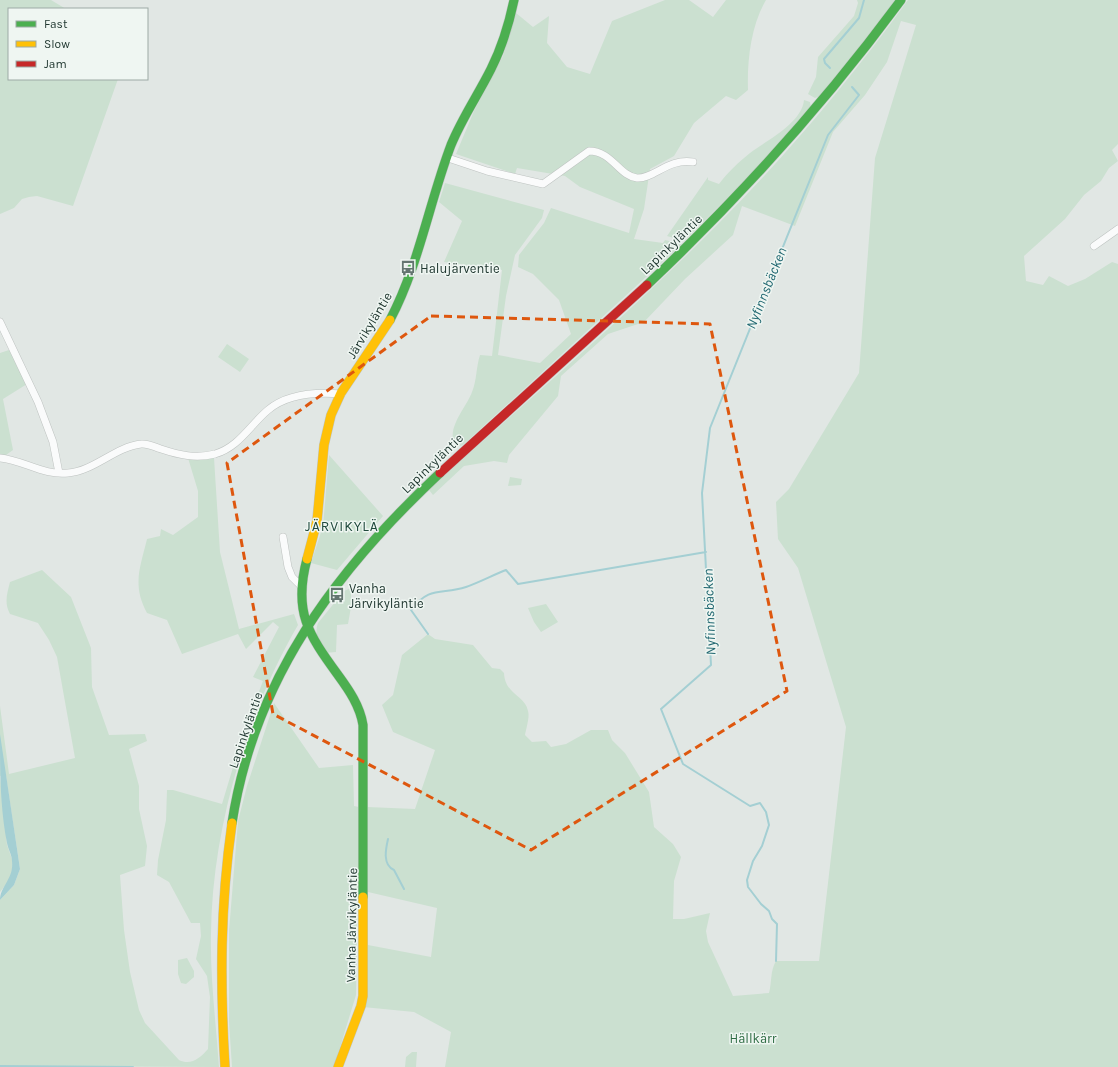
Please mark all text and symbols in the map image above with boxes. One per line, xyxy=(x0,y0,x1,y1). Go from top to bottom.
legend xyxy=(8,8,148,80)
text: Fast xyxy=(44,17,68,31)
text: Slow xyxy=(44,37,70,51)
text: Jam xyxy=(44,57,67,71)
street label: Lapinkyläntie xyxy=(637,211,705,277)
water label: Nyfinnsbäcken xyxy=(742,245,791,332)
bus stop icon: Halujärventie xyxy=(399,259,417,277)
place label: Halujärventie xyxy=(420,261,500,276)
street label: Järvikyläntie xyxy=(344,289,395,361)
street label: Lapinkyläntie xyxy=(398,430,466,496)
district label: JÄRVIKYLÄ xyxy=(305,518,379,535)
water label: Nyfinnsbäcken xyxy=(699,568,720,656)
place label: Vanha Järvikyläntie xyxy=(349,581,424,611)
bus stop icon: Vanha Järvikyläntie xyxy=(328,586,346,604)
street label: Lapinkyläntie xyxy=(225,690,266,770)
street label: Vanha Järvikyläntie xyxy=(343,867,360,983)
park label: Hällkärr xyxy=(729,1031,777,1046)

